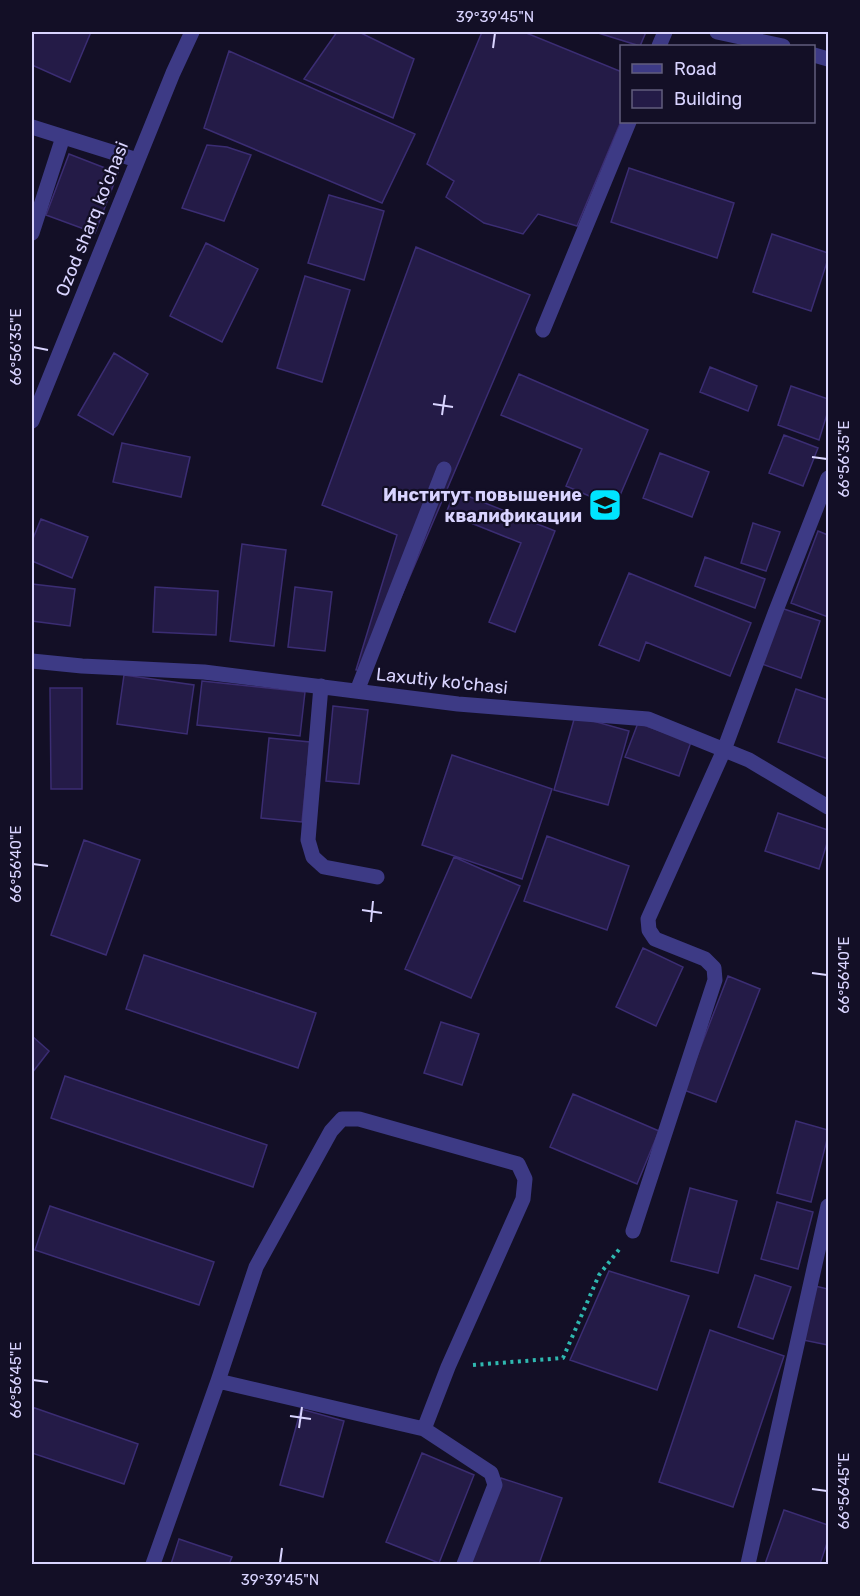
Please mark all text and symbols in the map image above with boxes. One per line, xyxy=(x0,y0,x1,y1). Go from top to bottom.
text: 39°39'45"N xyxy=(456,8,534,26)
legend xyxy=(620,45,815,123)
text: Road xyxy=(674,58,717,80)
text: Building xyxy=(674,88,742,110)
street label: Ozod sharq ko'chasi xyxy=(51,138,133,300)
text: 66°56'35"E xyxy=(7,308,25,386)
text: 66°56'35"E xyxy=(835,420,853,498)
place label: Институт повышение квалификации xyxy=(383,484,582,527)
school or university icon: Институт повышение квалификации xyxy=(587,487,623,523)
street label: Laxutiy ko'chasi xyxy=(375,663,509,699)
text: 66°56'40"E xyxy=(7,825,25,903)
text: 66°56'40"E xyxy=(835,936,853,1014)
text: 66°56'45"E xyxy=(7,1342,25,1418)
text: 66°56'45"E xyxy=(835,1453,853,1529)
text: 39°39'45"N xyxy=(241,1571,319,1589)

